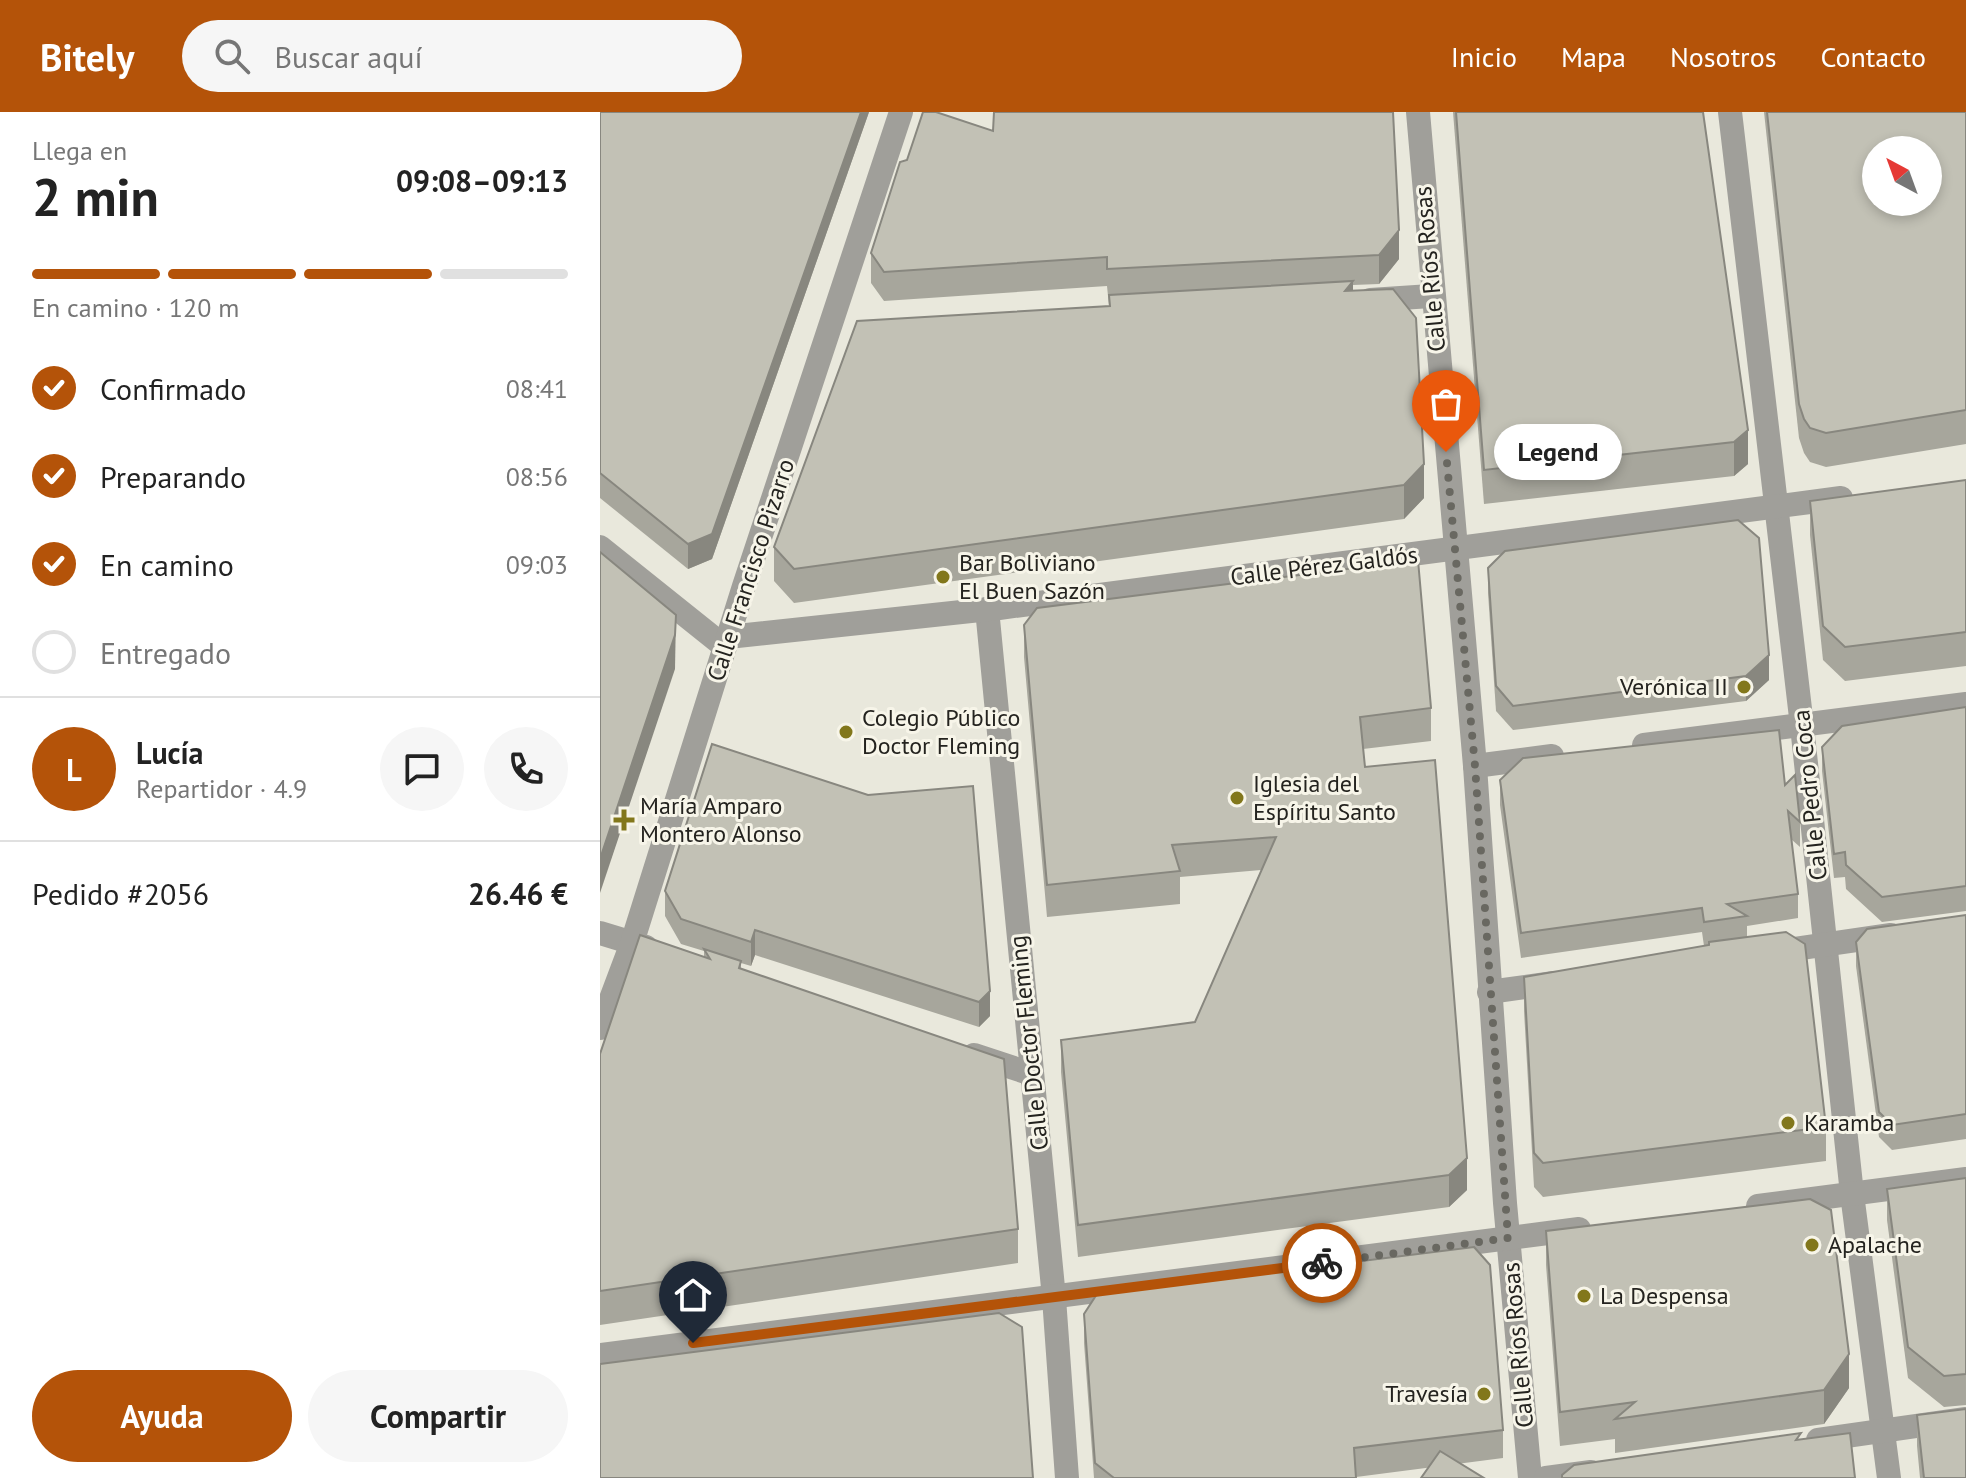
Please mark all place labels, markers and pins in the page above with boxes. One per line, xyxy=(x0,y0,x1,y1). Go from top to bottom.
pin xyxy=(1412,370,1480,452)
callout: Legend xyxy=(1494,424,1622,480)
place label: Bar Boliviano El Buen Sazón xyxy=(959,547,1105,606)
marker: Bar Boliviano El Buen Sazón xyxy=(934,568,952,586)
place label: Verónica II xyxy=(1619,671,1728,702)
marker: Verónica II xyxy=(1735,678,1753,696)
place label: Colegio Público Doctor Fleming xyxy=(862,702,1020,761)
marker: Colegio Público Doctor Fleming xyxy=(837,723,855,741)
place label: Iglesia del Espíritu Santo xyxy=(1253,768,1396,827)
marker: Iglesia del Espíritu Santo xyxy=(1228,789,1246,807)
place label: María Amparo Montero Alonso xyxy=(640,790,802,849)
marker: María Amparo Montero Alonso xyxy=(615,811,633,829)
place label: Karamba xyxy=(1804,1107,1894,1138)
marker: Karamba xyxy=(1779,1114,1797,1132)
place label: Apalache xyxy=(1828,1229,1922,1260)
marker: Apalache xyxy=(1803,1236,1821,1254)
pin xyxy=(659,1261,727,1343)
place label: La Despensa xyxy=(1600,1280,1729,1311)
marker: La Despensa xyxy=(1575,1287,1593,1305)
place label: Travesía xyxy=(1385,1378,1468,1409)
marker: Travesía xyxy=(1475,1385,1493,1403)

